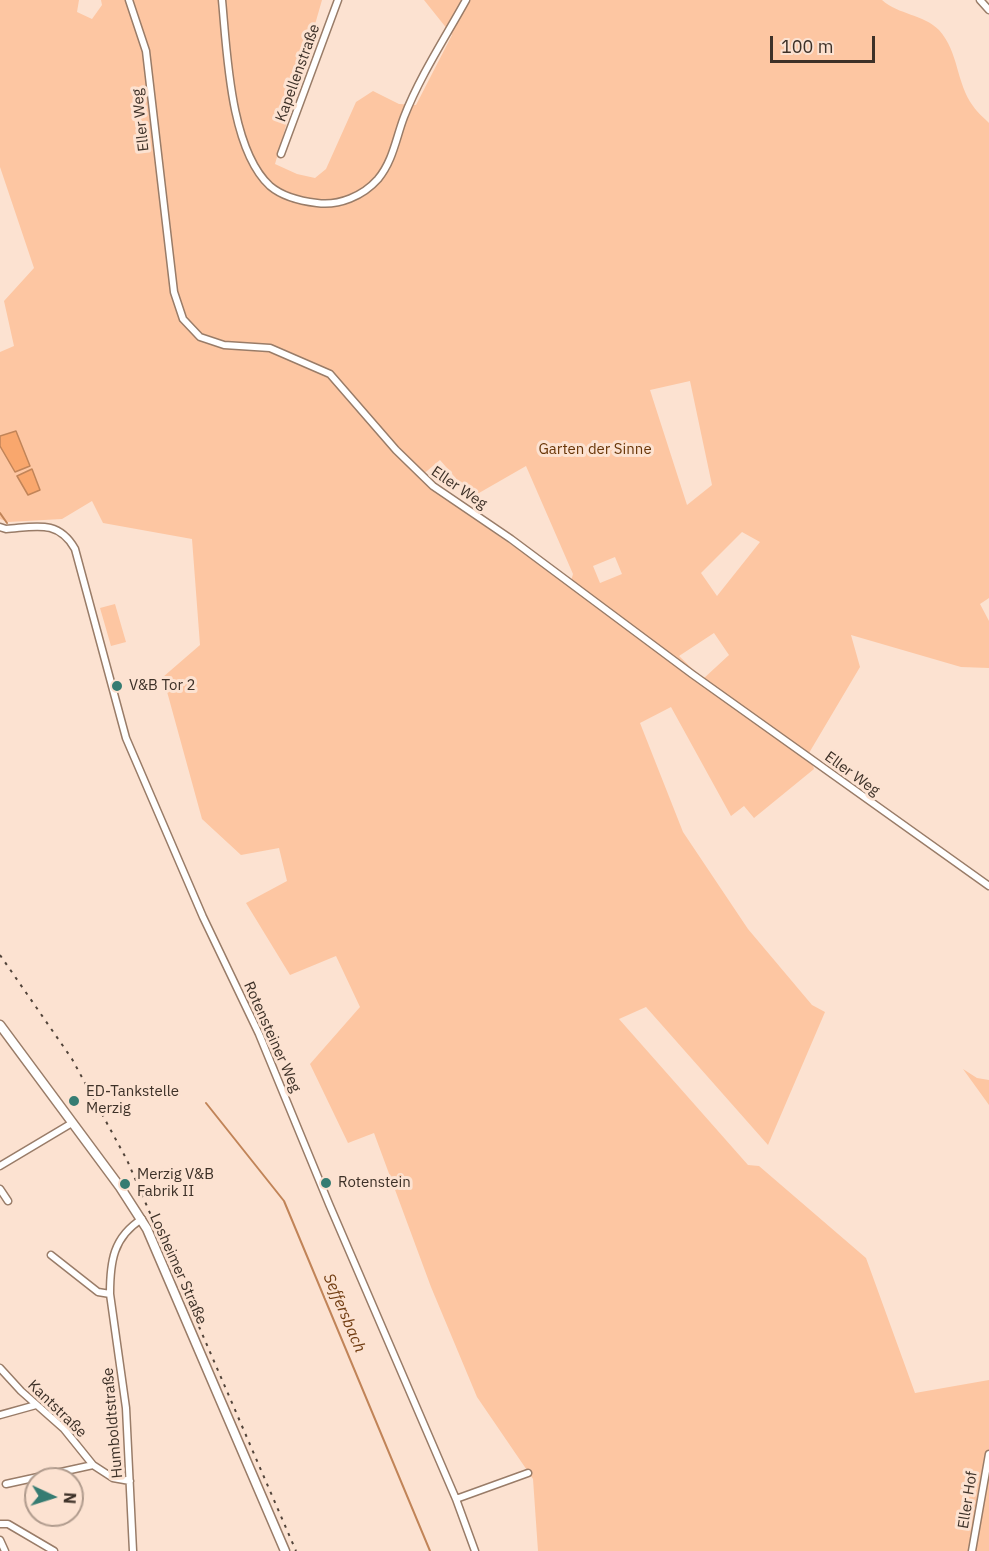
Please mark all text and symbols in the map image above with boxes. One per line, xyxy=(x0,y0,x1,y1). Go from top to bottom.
street label: Kapellenstraße xyxy=(272,22,324,124)
scale bar xyxy=(773,24,878,62)
text: 100 m xyxy=(781,35,833,58)
street label: Eller Weg xyxy=(129,88,153,152)
park label: Garten der Sinne xyxy=(538,441,652,459)
street label: Eller Weg xyxy=(428,463,490,513)
place label: V&B Tor 2 xyxy=(129,677,195,695)
marker: V&B Tor 2 xyxy=(110,679,124,693)
street label: Eller Weg xyxy=(821,748,883,800)
street label: Rotensteiner Weg xyxy=(240,979,304,1095)
place label: ED-Tankstelle Merzig xyxy=(86,1083,179,1118)
marker: ED-Tankstelle Merzig xyxy=(67,1094,81,1108)
place label: Merzig V&B Fabrik II xyxy=(137,1166,214,1201)
place label: Rotenstein xyxy=(338,1174,411,1192)
marker: Rotenstein xyxy=(319,1176,333,1190)
marker: Merzig V&B Fabrik II xyxy=(118,1177,132,1191)
street label: Losheimer Straße xyxy=(146,1211,210,1327)
water label: Seffersbach xyxy=(319,1271,369,1355)
street label: Humboldtstraße xyxy=(99,1367,127,1479)
street label: Kantstraße xyxy=(24,1377,90,1441)
north arrow xyxy=(24,1467,84,1527)
street label: Eller Hof xyxy=(955,1470,981,1530)
text: N xyxy=(60,1492,80,1505)

